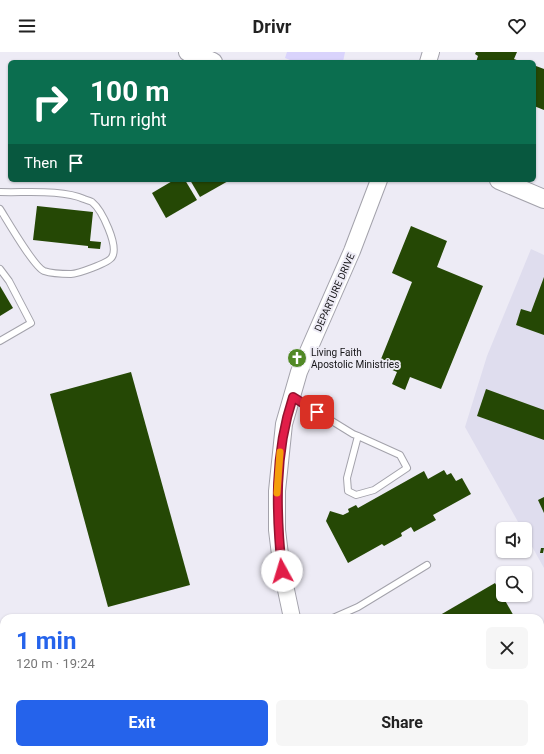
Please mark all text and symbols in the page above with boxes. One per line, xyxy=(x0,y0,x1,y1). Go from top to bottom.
icon: menu xyxy=(16,15,38,37)
icon: heart xyxy=(506,15,528,37)
text: Drivr xyxy=(253,16,291,37)
text: 100 m xyxy=(90,75,169,108)
icon: right xyxy=(24,76,76,128)
text: Turn right xyxy=(90,109,167,130)
icon: arrive xyxy=(65,152,87,174)
text: Then xyxy=(24,154,57,172)
street label: DEPARTURE DRIVE xyxy=(312,251,357,333)
church icon: Living Faith Apostolic Ministries xyxy=(286,347,308,369)
place label: Living Faith Apostolic Ministries xyxy=(311,347,399,370)
pin xyxy=(300,395,334,429)
icon: arrive xyxy=(306,401,328,423)
map controls xyxy=(496,522,532,602)
button: sound xyxy=(496,522,532,558)
position arrow xyxy=(261,550,303,592)
button: search xyxy=(496,566,532,602)
text: 1 min xyxy=(16,627,76,655)
button: close xyxy=(486,627,528,669)
text: 120 m · 19:24 xyxy=(16,656,95,671)
button: Exit xyxy=(16,700,268,746)
button: Share xyxy=(276,700,528,746)

